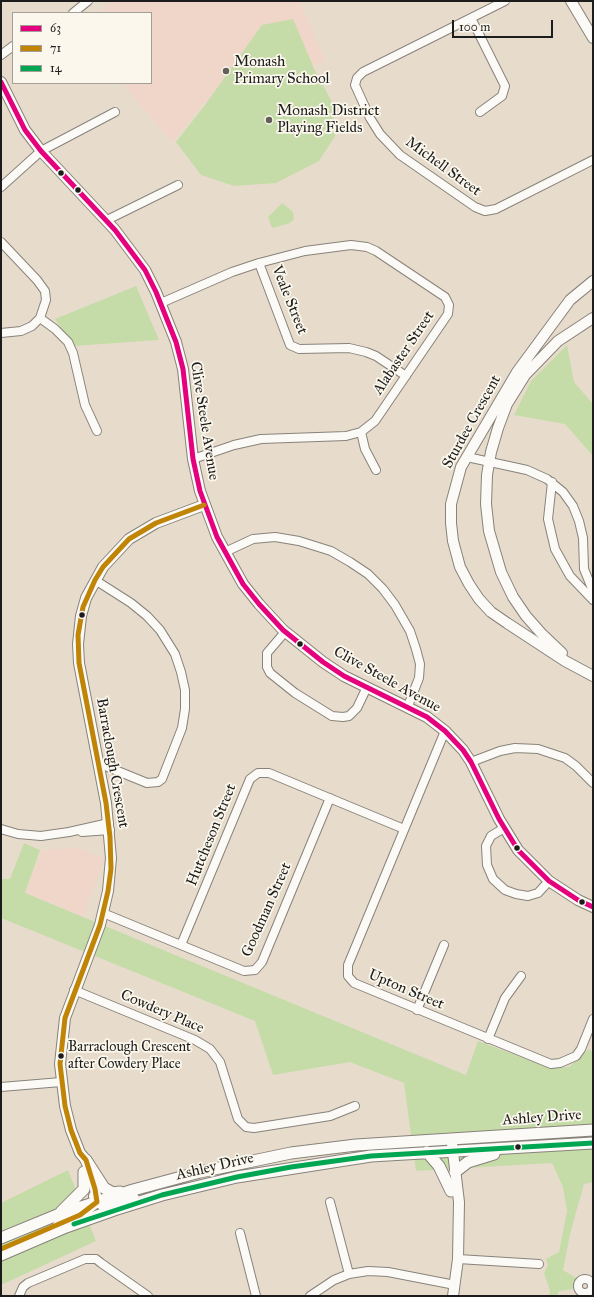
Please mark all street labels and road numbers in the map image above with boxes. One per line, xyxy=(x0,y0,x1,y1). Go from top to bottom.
street label: Michell Street xyxy=(402,134,484,200)
street label: Veale Street xyxy=(267,263,311,337)
street label: Alabaster Street xyxy=(369,308,439,398)
street label: Clive Steele Avenue xyxy=(186,360,222,482)
street label: Sturdee Crescent xyxy=(439,372,505,472)
street label: Clive Steele Avenue xyxy=(330,643,444,717)
street label: Barraclough Crescent xyxy=(92,697,132,829)
street label: Hutcheson Street xyxy=(183,781,241,889)
street label: Goodman Street xyxy=(238,860,296,960)
street label: Upton Street xyxy=(365,966,447,1014)
street label: Cowdery Place xyxy=(118,986,206,1038)
street label: Ashley Drive xyxy=(502,1106,582,1130)
street label: Ashley Drive xyxy=(174,1149,256,1185)

